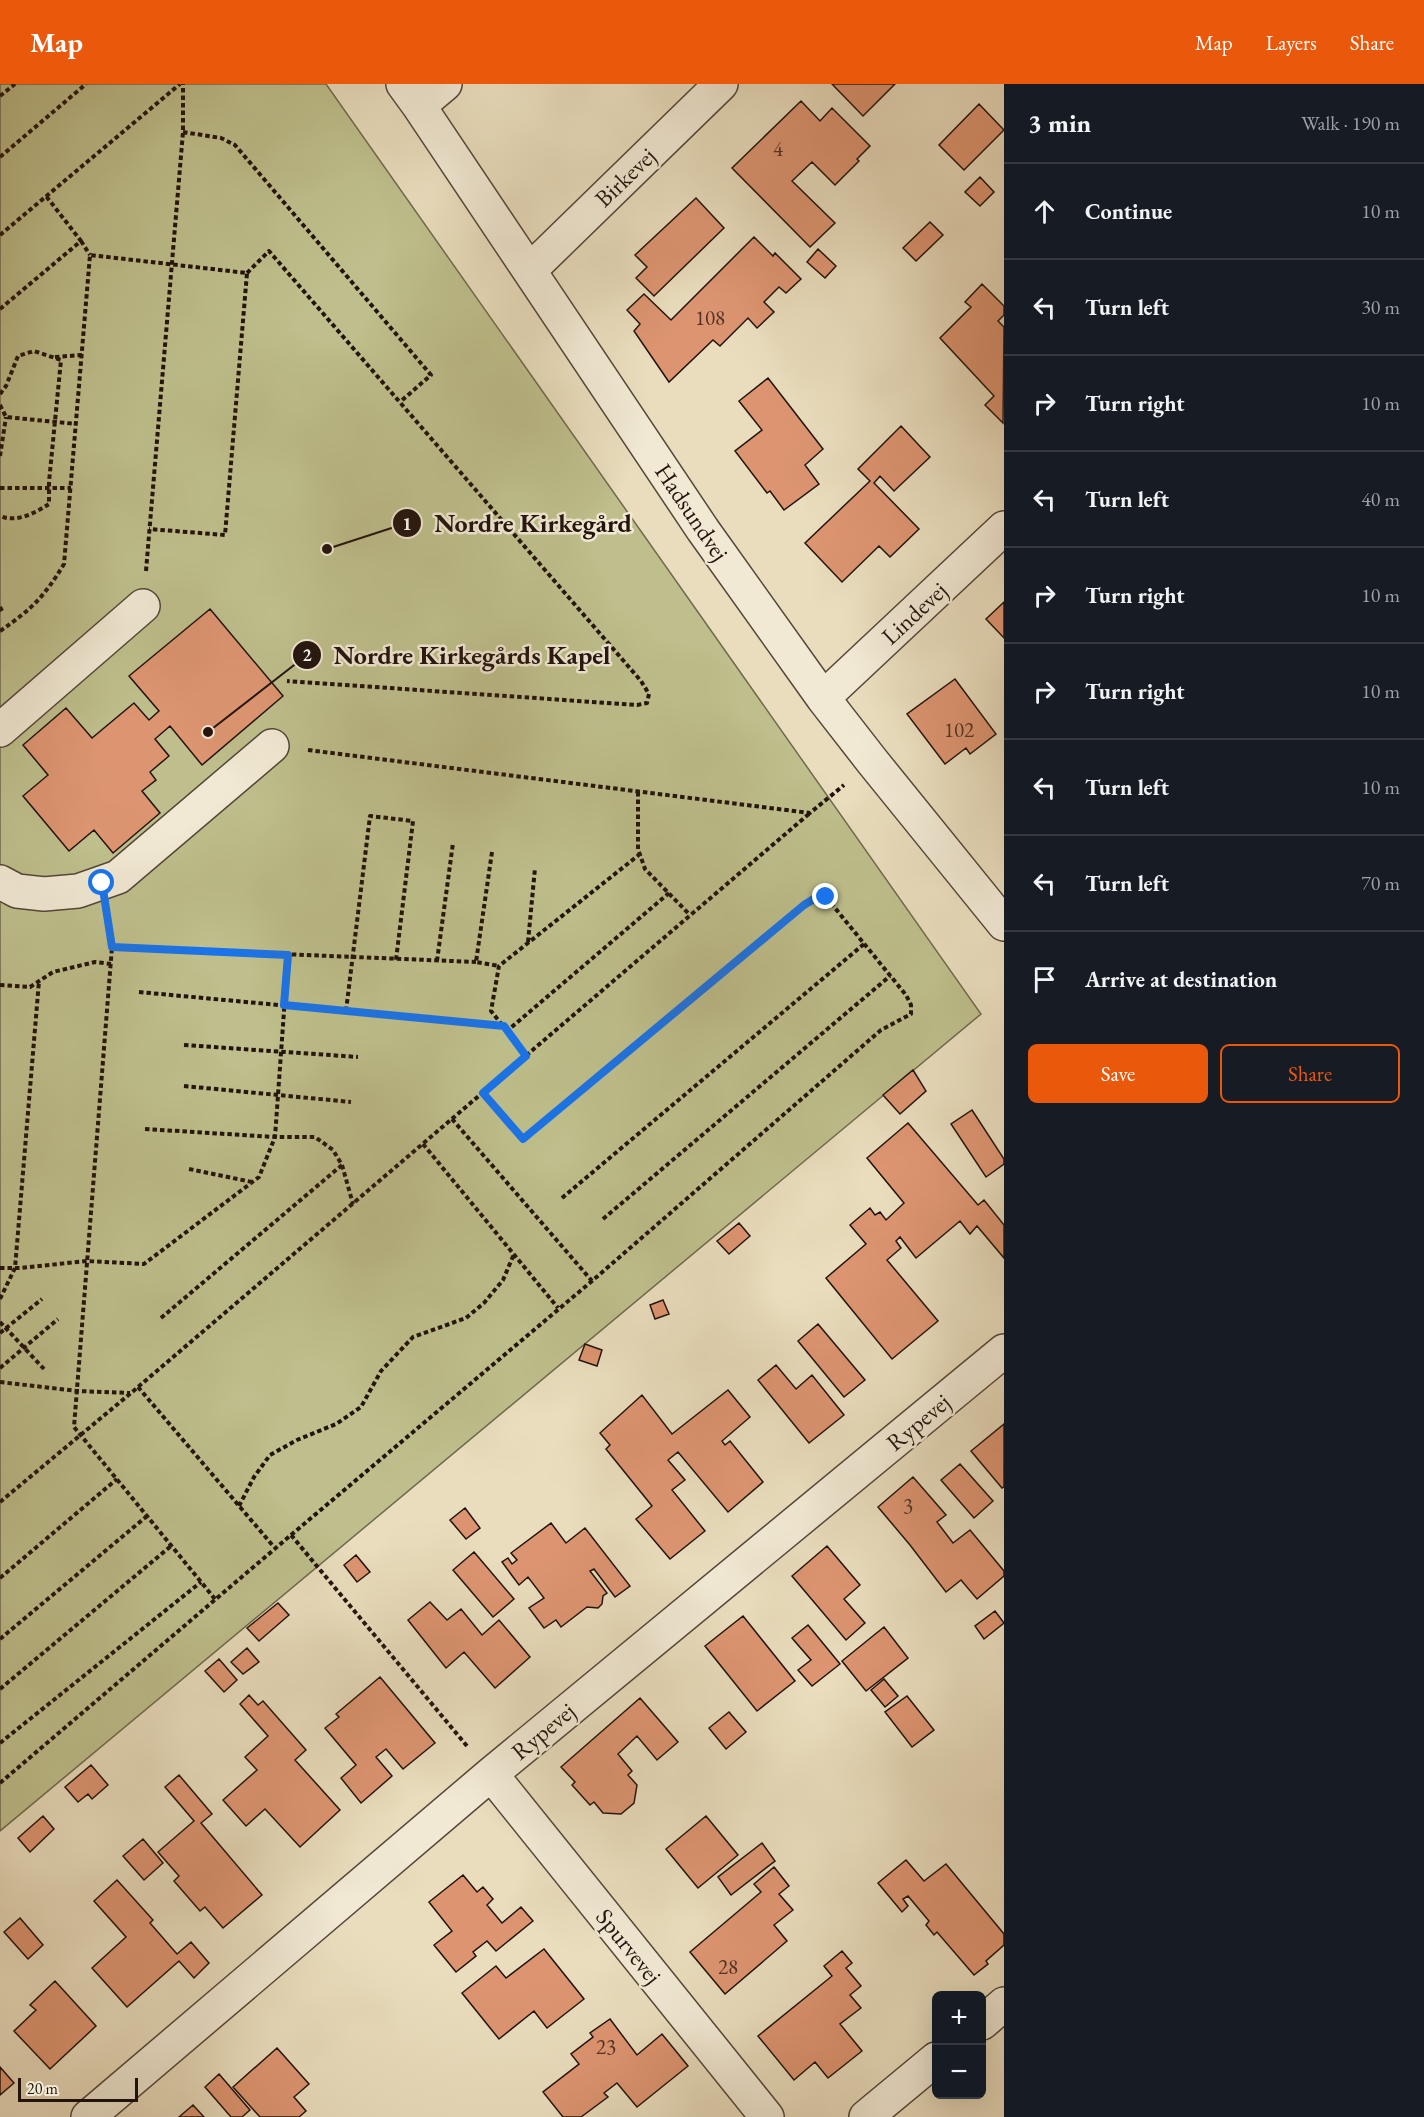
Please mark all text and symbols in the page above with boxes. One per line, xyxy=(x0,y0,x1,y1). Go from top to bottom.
text: Map xyxy=(30,24,83,60)
text: Map xyxy=(1195,29,1233,56)
text: Layers xyxy=(1266,29,1317,56)
text: Share xyxy=(1350,29,1394,56)
text: 3 min xyxy=(1028,106,1091,140)
text: Walk · 190 m xyxy=(1301,110,1400,136)
house number: 4 xyxy=(773,135,784,162)
street label: Birkevej xyxy=(588,140,662,214)
icon: ahead xyxy=(1028,195,1061,228)
text: Continue xyxy=(1085,197,1172,226)
text: 10 m xyxy=(1361,198,1400,224)
icon: left xyxy=(1028,291,1061,324)
text: Turn left xyxy=(1085,293,1169,322)
text: 30 m xyxy=(1361,294,1400,320)
house number: 108 xyxy=(695,304,725,331)
icon: right xyxy=(1028,387,1061,420)
text: Turn right xyxy=(1085,389,1184,418)
text: 10 m xyxy=(1361,390,1400,416)
street label: Hadsundvej xyxy=(648,457,736,567)
icon: left xyxy=(1028,483,1061,516)
text: Turn left xyxy=(1085,485,1169,514)
text: 40 m xyxy=(1361,486,1400,512)
callout: Nordre Kirkegård xyxy=(392,501,643,545)
text: Nordre Kirkegård xyxy=(434,506,632,540)
text: 1 xyxy=(402,512,412,535)
street label: Lindevej xyxy=(875,575,953,651)
icon: right xyxy=(1028,579,1061,612)
text: Turn right xyxy=(1085,581,1184,610)
text: 10 m xyxy=(1361,582,1400,608)
callout: Nordre Kirkegårds Kapel xyxy=(292,633,623,677)
text: Nordre Kirkegårds Kapel xyxy=(333,638,611,672)
text: 2 xyxy=(302,643,312,666)
icon: right xyxy=(1028,675,1061,708)
text: Turn right xyxy=(1085,677,1184,706)
text: 10 m xyxy=(1361,678,1400,704)
house number: 102 xyxy=(944,716,974,743)
icon: left xyxy=(1028,771,1061,804)
text: Turn left xyxy=(1085,773,1169,802)
text: 10 m xyxy=(1361,774,1400,800)
icon: left xyxy=(1028,867,1061,900)
route start xyxy=(88,869,114,895)
text: Turn left xyxy=(1085,869,1169,898)
text: 70 m xyxy=(1361,870,1400,896)
route end xyxy=(812,883,838,909)
icon: arrive xyxy=(1028,963,1061,996)
text: Arrive at destination xyxy=(1085,965,1277,994)
button: Save xyxy=(1028,1044,1208,1103)
button: Share xyxy=(1220,1044,1400,1103)
street label: Rypevej xyxy=(880,1386,956,1458)
house number: 3 xyxy=(903,1492,913,1519)
street label: Rypevej xyxy=(505,1695,581,1767)
street label: Spurvevej xyxy=(589,1902,669,1990)
house number: 28 xyxy=(718,1953,738,1980)
map controls xyxy=(932,1991,986,2099)
button: + xyxy=(932,1991,986,2045)
house number: 23 xyxy=(596,2033,616,2060)
button: − xyxy=(932,2045,986,2099)
scale bar xyxy=(18,2075,138,2102)
text: 20 m xyxy=(27,2078,58,2099)

